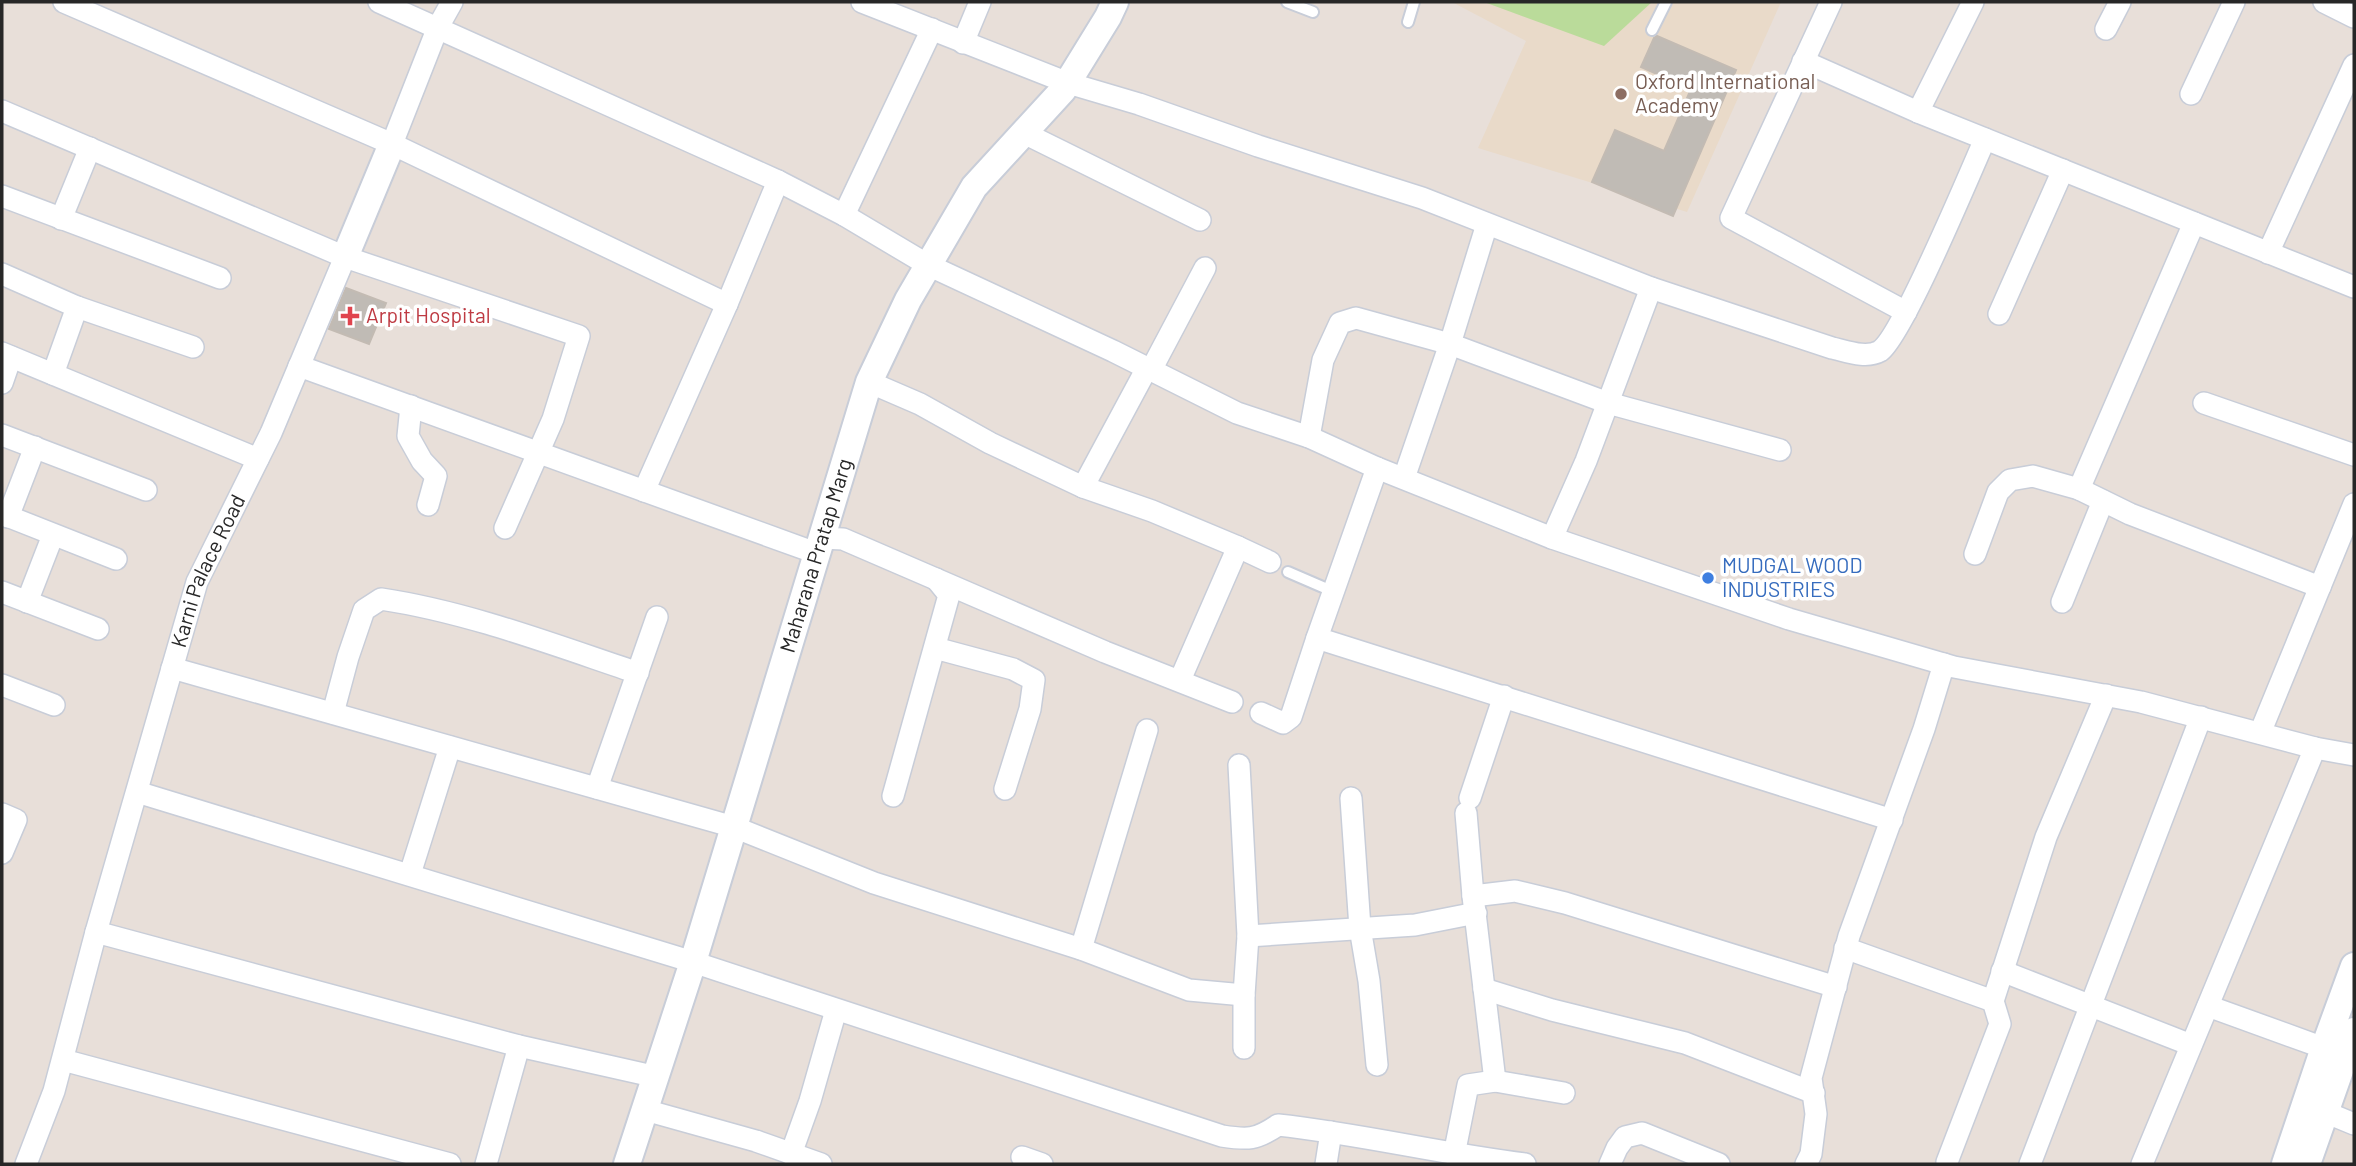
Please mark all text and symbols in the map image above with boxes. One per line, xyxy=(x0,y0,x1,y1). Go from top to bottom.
place label: Oxford International Academy xyxy=(1635,68,1815,117)
marker: Oxford International Academy xyxy=(1613,86,1629,102)
place label: Arpit Hospital xyxy=(366,302,491,327)
marker: Arpit Hospital xyxy=(340,306,360,326)
street label: Maharana Pratap Marg xyxy=(774,455,856,656)
street label: Karni Palace Road xyxy=(165,490,249,650)
place label: MUDGAL WOOD INDUSTRIES xyxy=(1722,552,1862,601)
marker: MUDGAL WOOD INDUSTRIES xyxy=(1700,570,1716,586)

